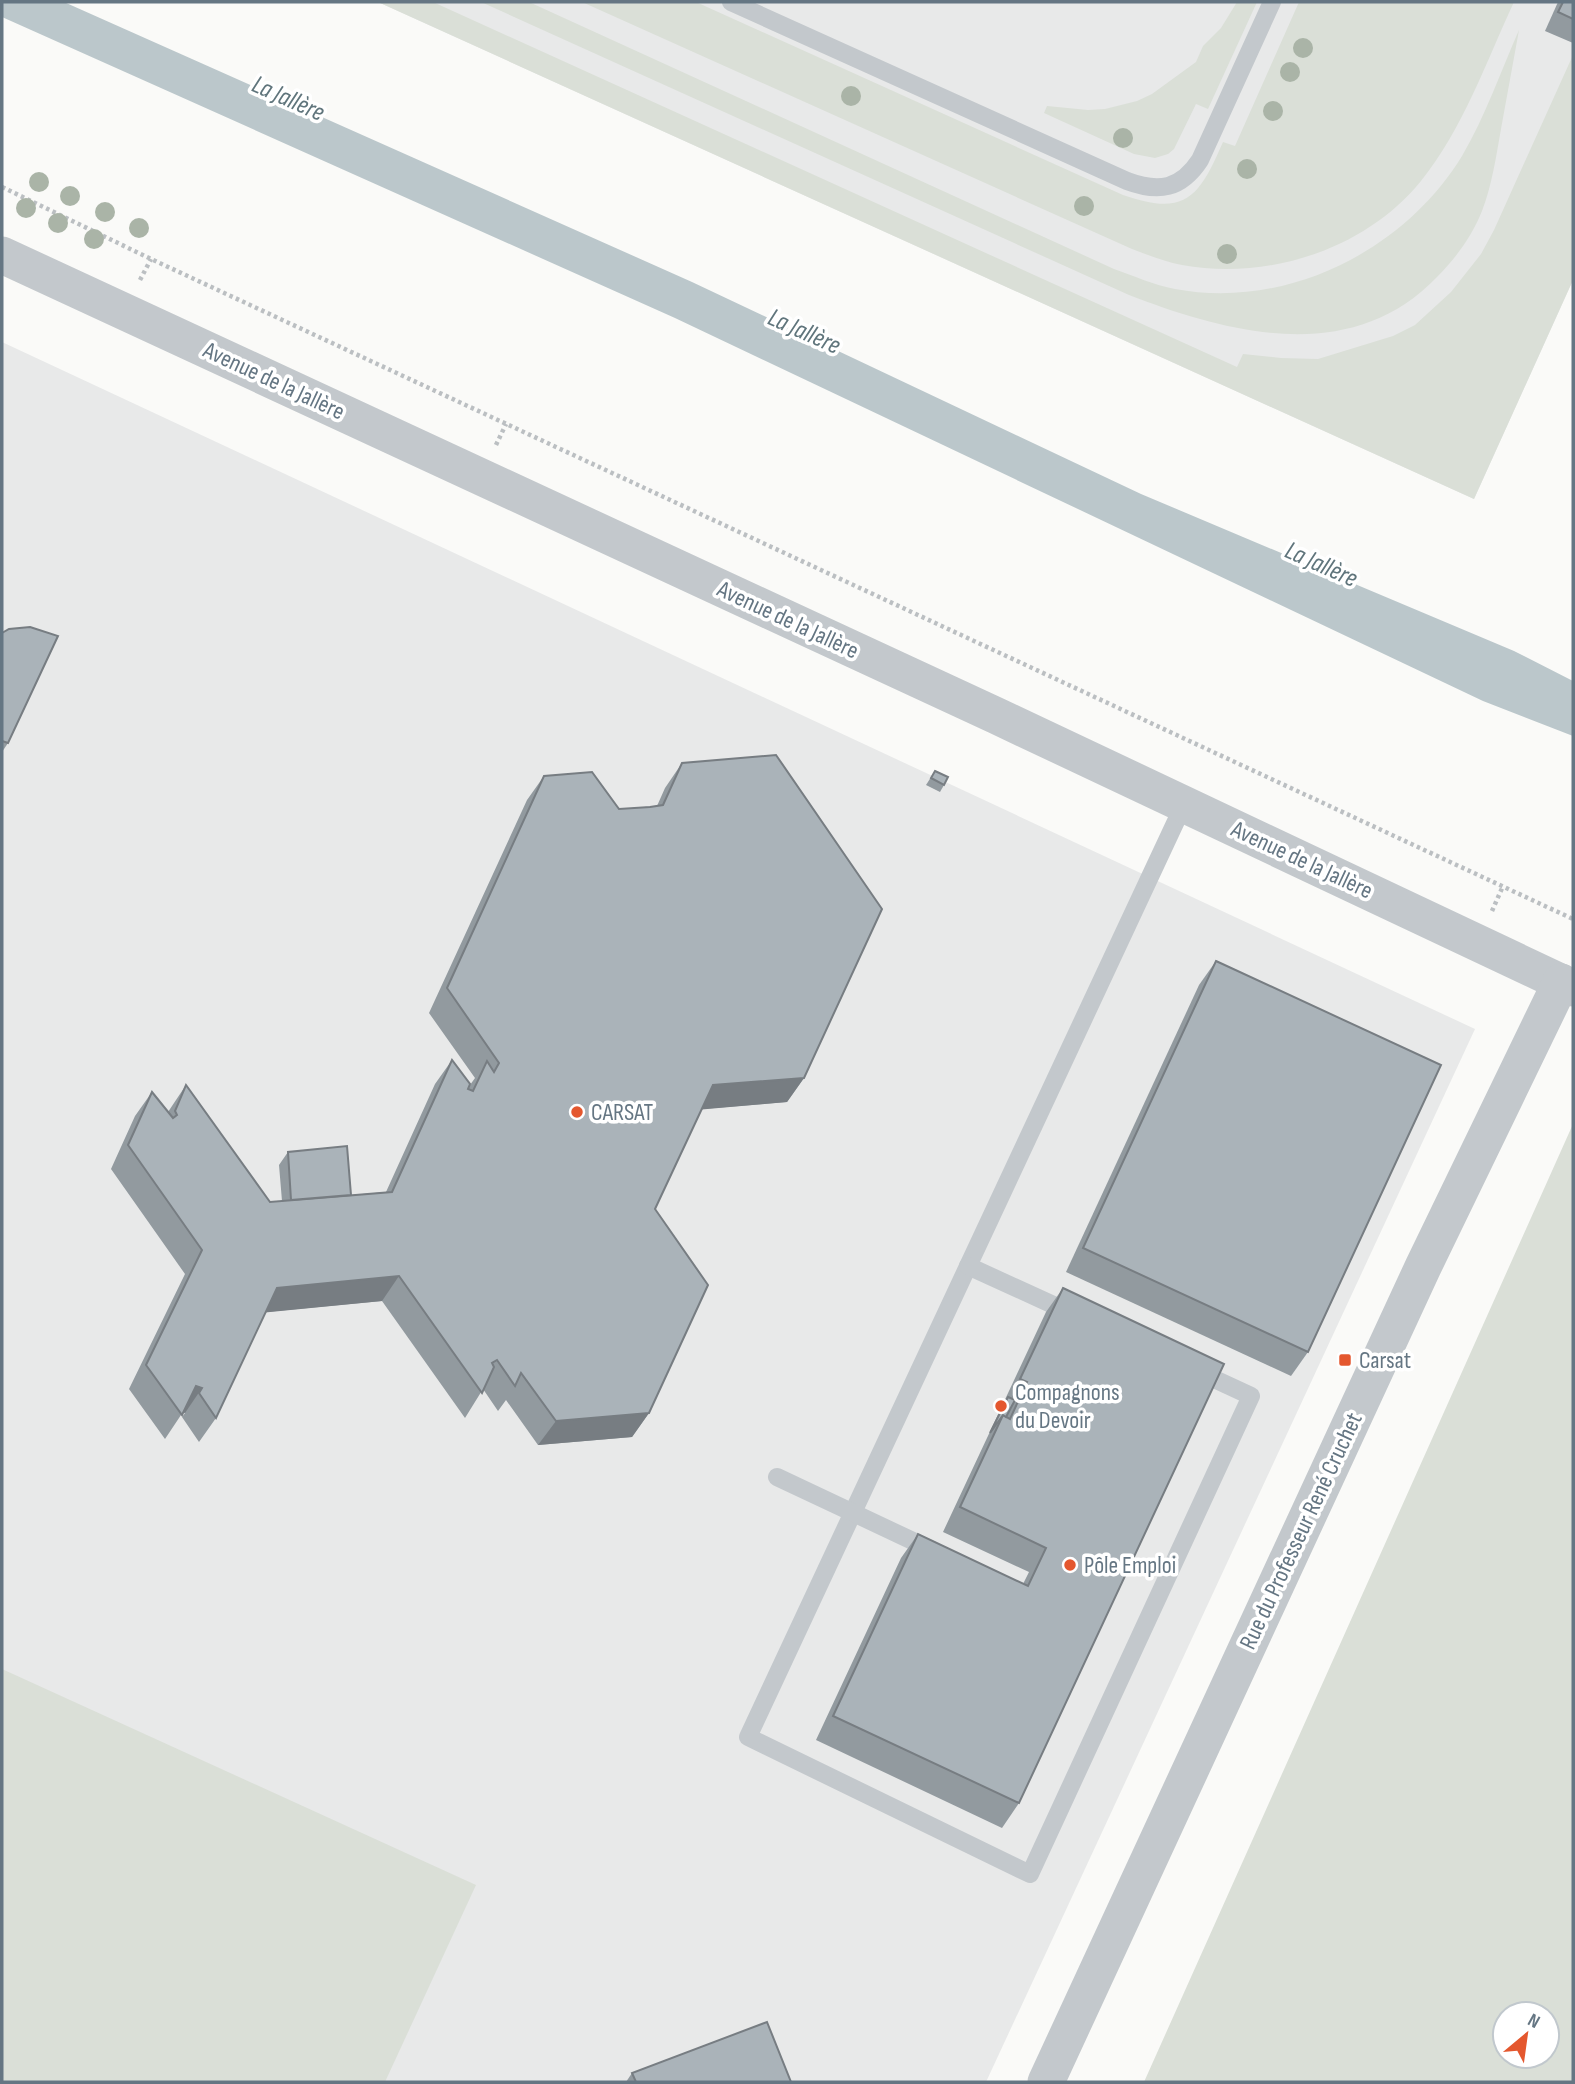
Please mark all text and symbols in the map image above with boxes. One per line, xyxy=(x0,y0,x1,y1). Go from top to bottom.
water label: La Jallère xyxy=(247,69,329,129)
water label: La Jallère xyxy=(763,302,845,362)
street label: Avenue de la Jallère xyxy=(198,335,349,426)
water label: La Jallère xyxy=(1280,535,1362,595)
street label: Avenue de la Jallère xyxy=(712,574,863,665)
street label: Avenue de la Jallère xyxy=(1226,814,1377,905)
place label: CARSAT xyxy=(591,1098,654,1127)
marker: CARSAT xyxy=(569,1104,585,1120)
place label: Carsat xyxy=(1359,1346,1411,1375)
marker: Carsat xyxy=(1337,1352,1353,1368)
place label: Compagnons du Devoir xyxy=(1015,1378,1120,1435)
marker: Compagnons du Devoir xyxy=(993,1398,1009,1414)
street label: Rue du Professeur René Cruchet xyxy=(1233,1408,1369,1654)
place label: Pôle Emploi xyxy=(1084,1551,1176,1580)
marker: Pôle Emploi xyxy=(1062,1557,1078,1573)
north arrow xyxy=(1491,2000,1561,2070)
text: N xyxy=(1523,2009,1544,2034)

